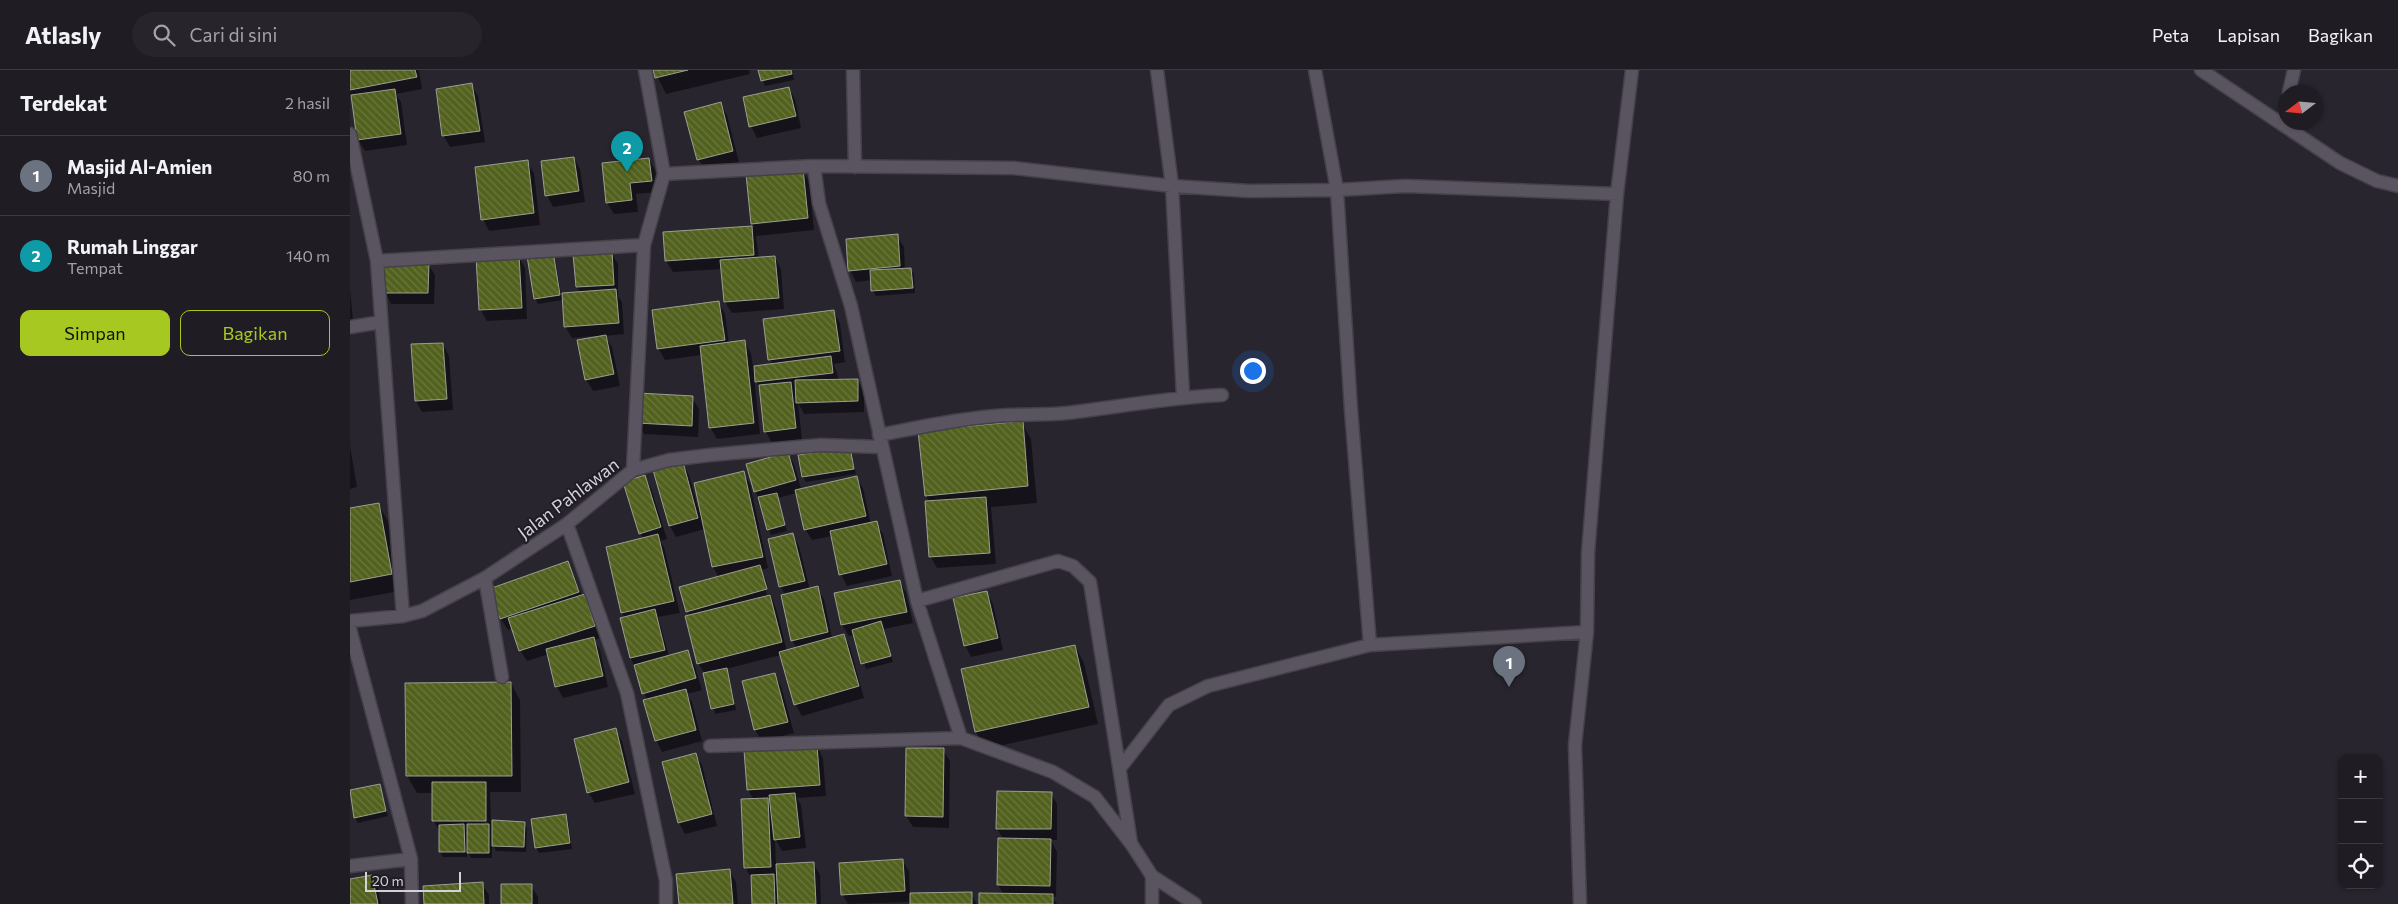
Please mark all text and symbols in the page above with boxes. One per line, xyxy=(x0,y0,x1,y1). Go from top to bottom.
search box xyxy=(132,12,482,57)
text: Atlasly xyxy=(25,20,102,49)
icon: search xyxy=(150,21,178,49)
text: Cari di sini xyxy=(190,23,277,46)
text: Peta xyxy=(2152,24,2189,46)
text: Lapisan xyxy=(2217,24,2280,46)
text: Bagikan xyxy=(2308,24,2373,46)
north arrow xyxy=(2278,85,2323,130)
text: Terdekat xyxy=(20,90,107,115)
text: 2 hasil xyxy=(285,93,330,112)
pin: 2 xyxy=(611,131,643,172)
text: Masjid Al-Amien xyxy=(67,155,212,178)
text: 1 xyxy=(32,166,40,185)
text: 80 m xyxy=(293,166,330,185)
text: Masjid xyxy=(67,178,115,197)
text: Rumah Linggar xyxy=(67,235,198,258)
text: 2 xyxy=(31,246,41,265)
text: 140 m xyxy=(286,246,330,265)
text: Tempat xyxy=(67,258,123,277)
button: Simpan xyxy=(20,310,170,356)
button: Bagikan xyxy=(180,310,330,356)
your location xyxy=(1240,358,1266,384)
street label: Jalan Pahlawan xyxy=(513,453,623,543)
pin: 1 xyxy=(1493,646,1525,687)
map controls xyxy=(2338,754,2383,889)
button: + xyxy=(2338,754,2383,799)
button: − xyxy=(2338,799,2383,844)
button: locate xyxy=(2338,844,2383,889)
scale bar xyxy=(365,869,461,892)
text: 20 m xyxy=(372,872,404,889)

